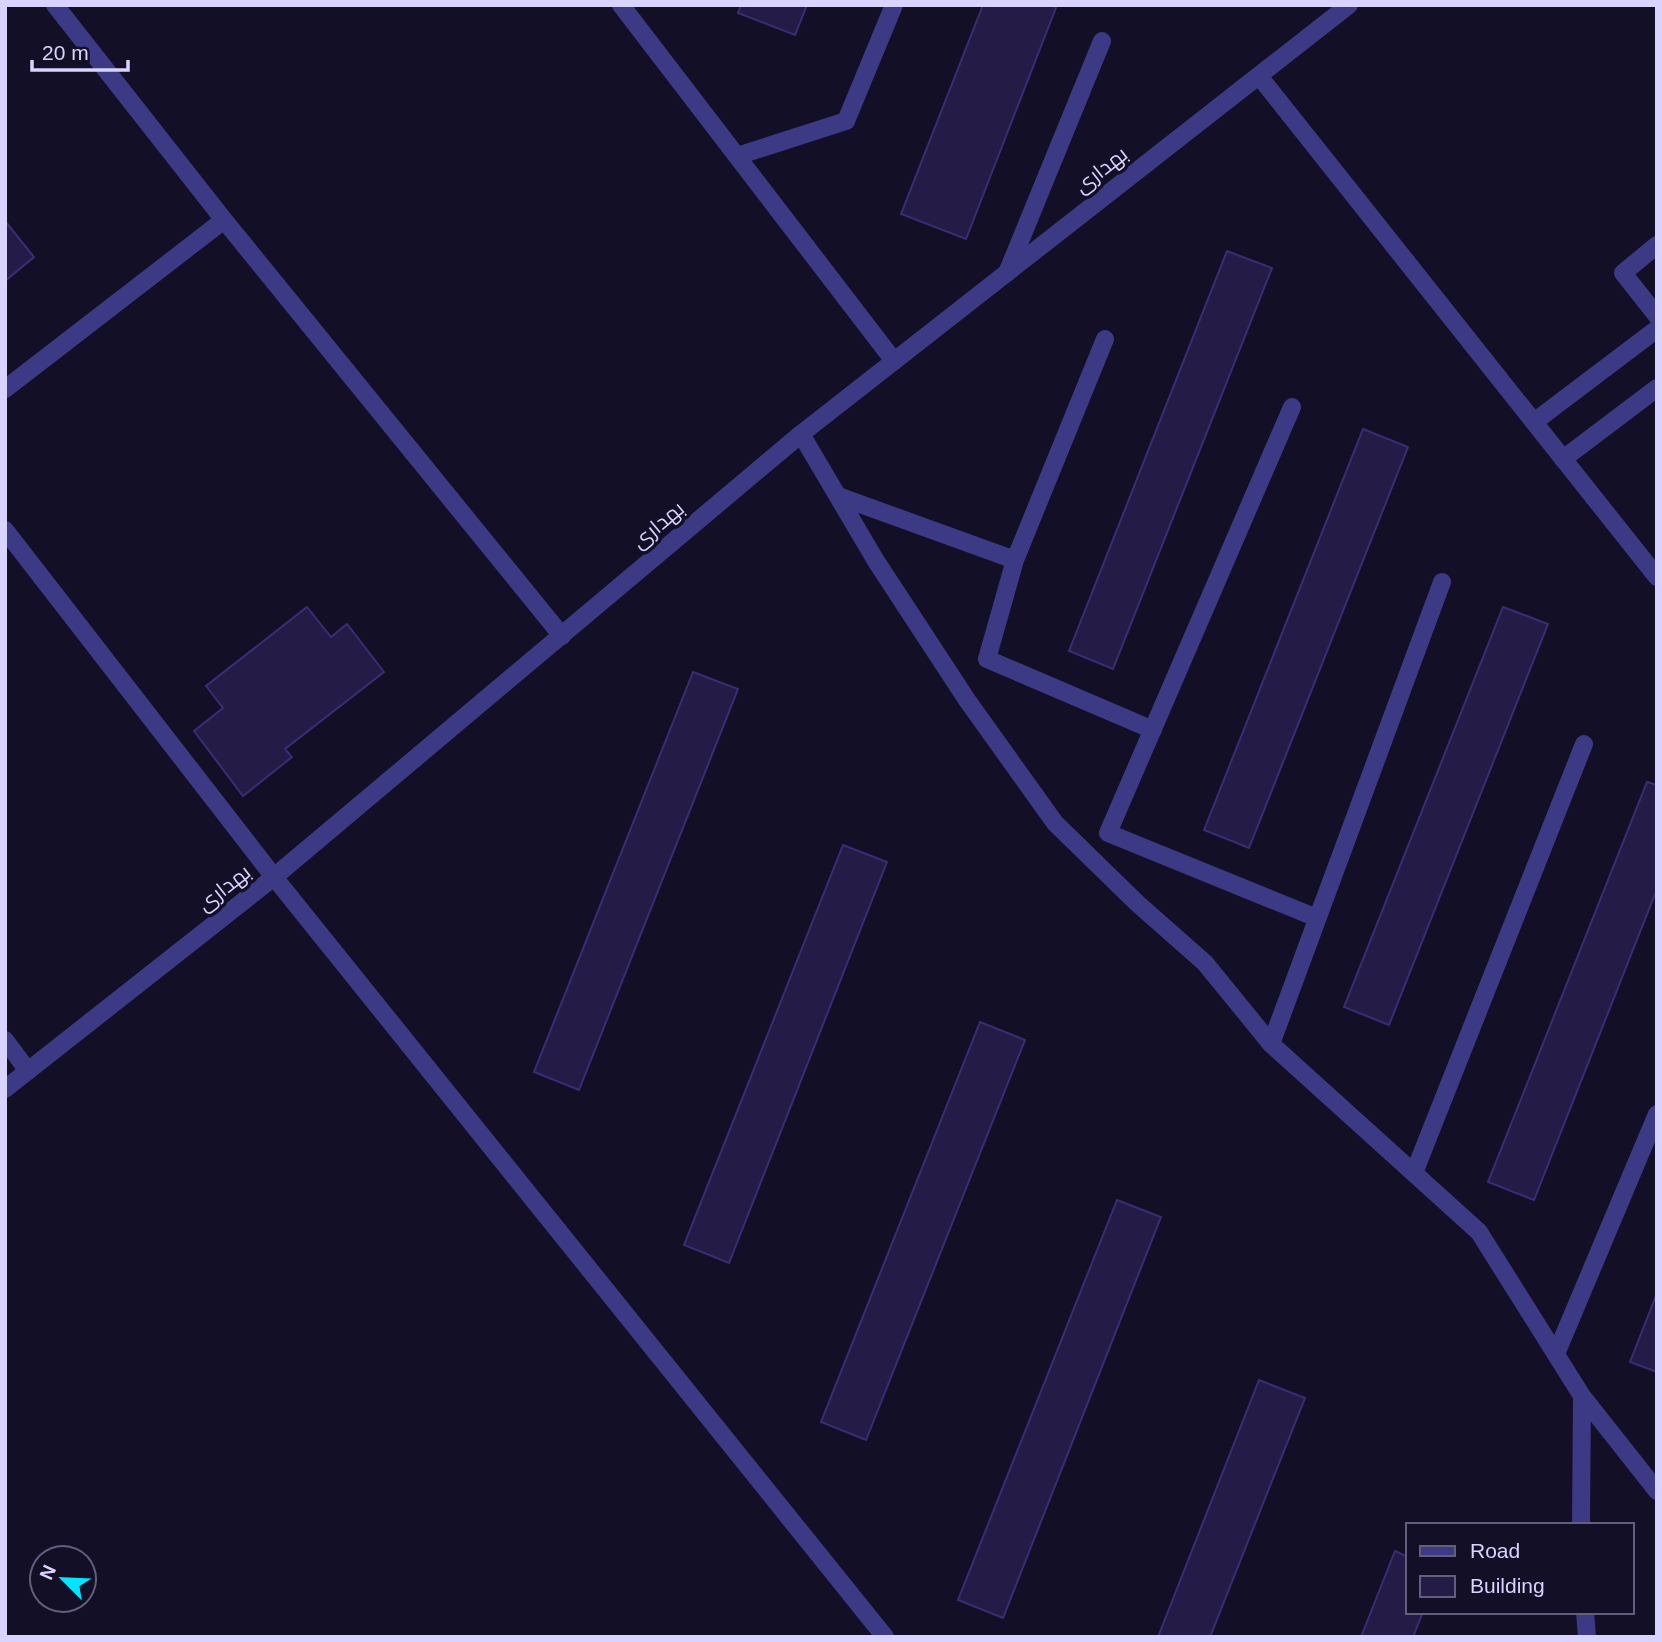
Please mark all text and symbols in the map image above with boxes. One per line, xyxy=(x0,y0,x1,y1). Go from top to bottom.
scale bar xyxy=(32,28,128,72)
text: 20 m xyxy=(42,41,89,64)
street label: بهداری xyxy=(1070,142,1133,199)
street label: بهداری xyxy=(627,496,690,554)
street label: بهداری xyxy=(193,860,256,917)
legend xyxy=(1406,1523,1634,1614)
text: Road xyxy=(1470,1539,1520,1562)
north arrow xyxy=(28,1544,98,1614)
text: N xyxy=(36,1562,60,1583)
text: Building xyxy=(1470,1574,1545,1597)

